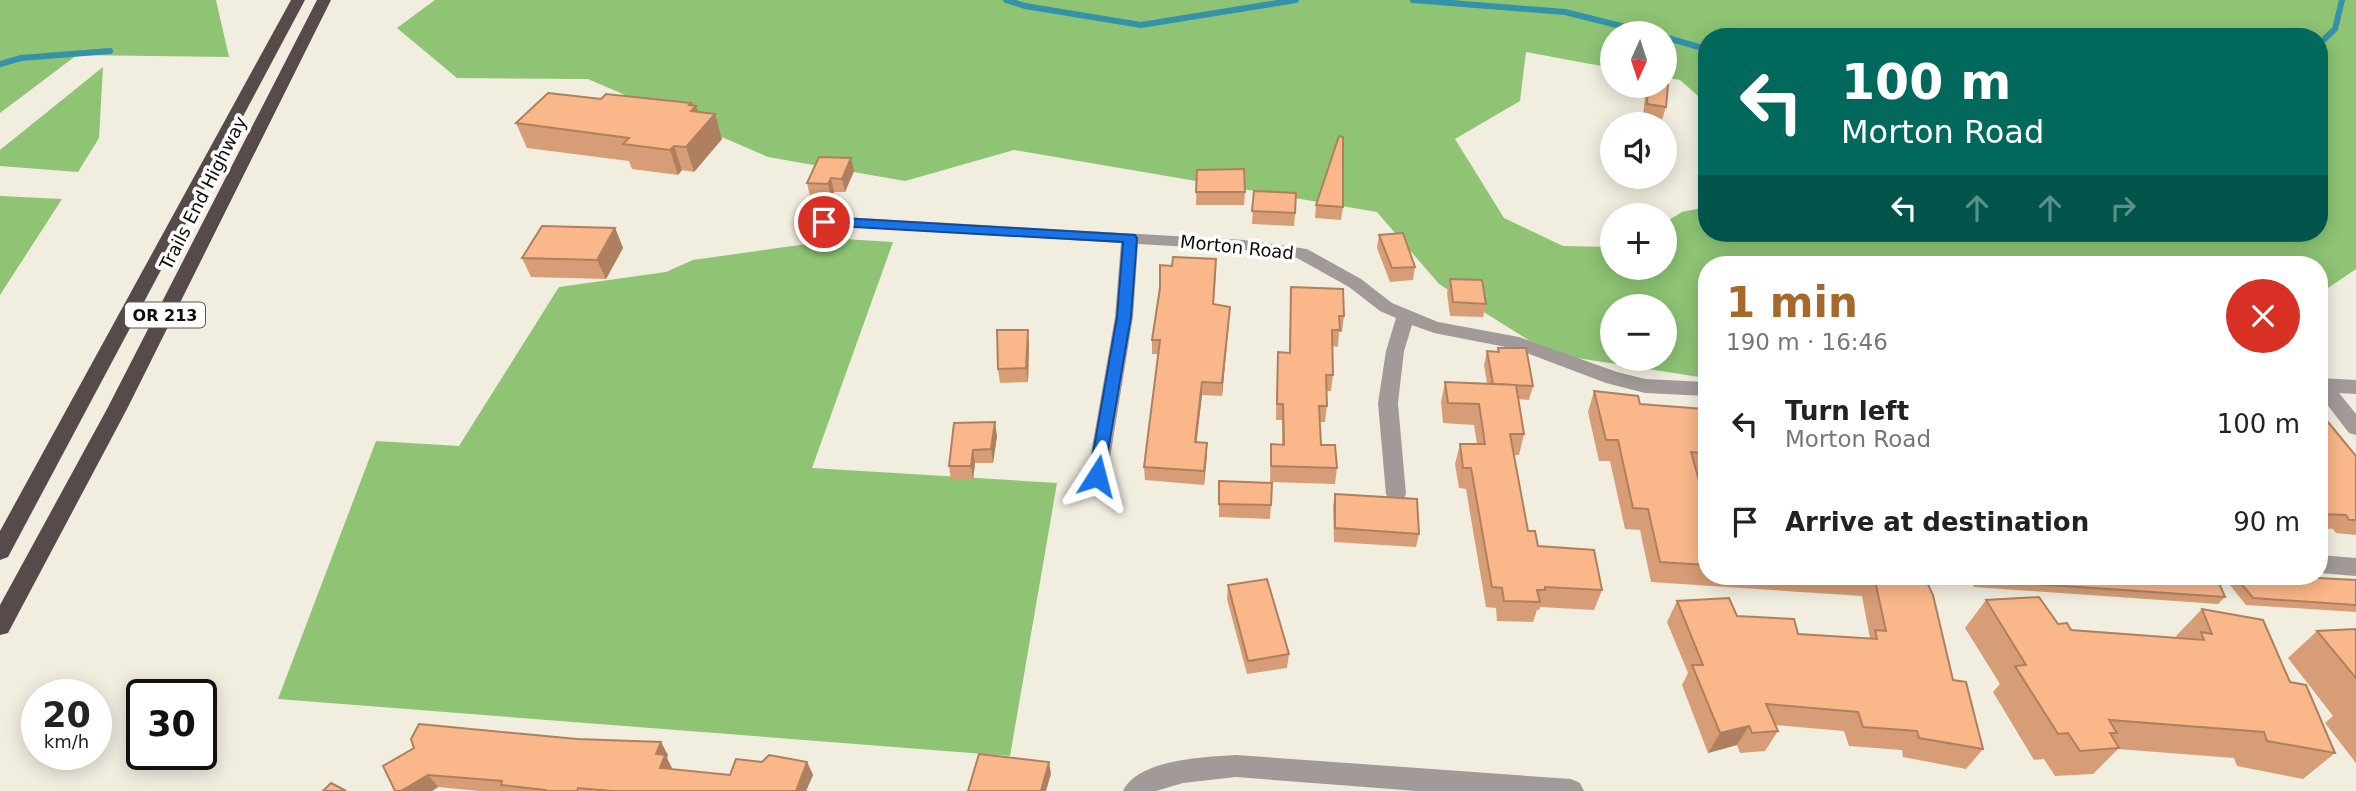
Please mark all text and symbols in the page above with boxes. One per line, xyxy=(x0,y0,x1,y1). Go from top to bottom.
north arrow xyxy=(1600,21,1676,98)
map controls xyxy=(1600,21,1677,371)
text: 100 m xyxy=(1841,54,2011,111)
icon: left xyxy=(1726,56,1817,147)
street label: Trails End Highway xyxy=(155,112,251,274)
button: sound xyxy=(1600,112,1677,189)
text: Morton Road xyxy=(1841,113,2044,151)
icon: left xyxy=(1885,189,1923,227)
icon: ahead xyxy=(1958,189,1996,227)
icon: ahead xyxy=(2031,189,2069,227)
icon: right xyxy=(2104,189,2142,227)
pin xyxy=(794,192,854,252)
icon: arrive xyxy=(805,203,843,241)
button: + xyxy=(1600,203,1677,280)
street label: Morton Road xyxy=(1179,231,1295,263)
text: 1 min xyxy=(1726,278,1858,327)
button: close xyxy=(2226,279,2300,353)
button: − xyxy=(1600,294,1677,371)
road number: OR 213 xyxy=(125,302,205,328)
text: 190 m · 16:46 xyxy=(1726,329,1888,355)
text: Turn left xyxy=(1785,396,1909,426)
icon: left xyxy=(1726,405,1764,443)
text: 100 m xyxy=(2217,409,2300,439)
text: Morton Road xyxy=(1785,426,1931,452)
position arrow xyxy=(1060,439,1134,513)
icon: arrive xyxy=(1726,503,1764,541)
text: Arrive at destination xyxy=(1785,507,2089,537)
text: 90 m xyxy=(2233,507,2300,537)
speed limit sign: 30 xyxy=(126,679,217,770)
text: 20 xyxy=(42,695,91,735)
text: km/h xyxy=(44,731,89,752)

